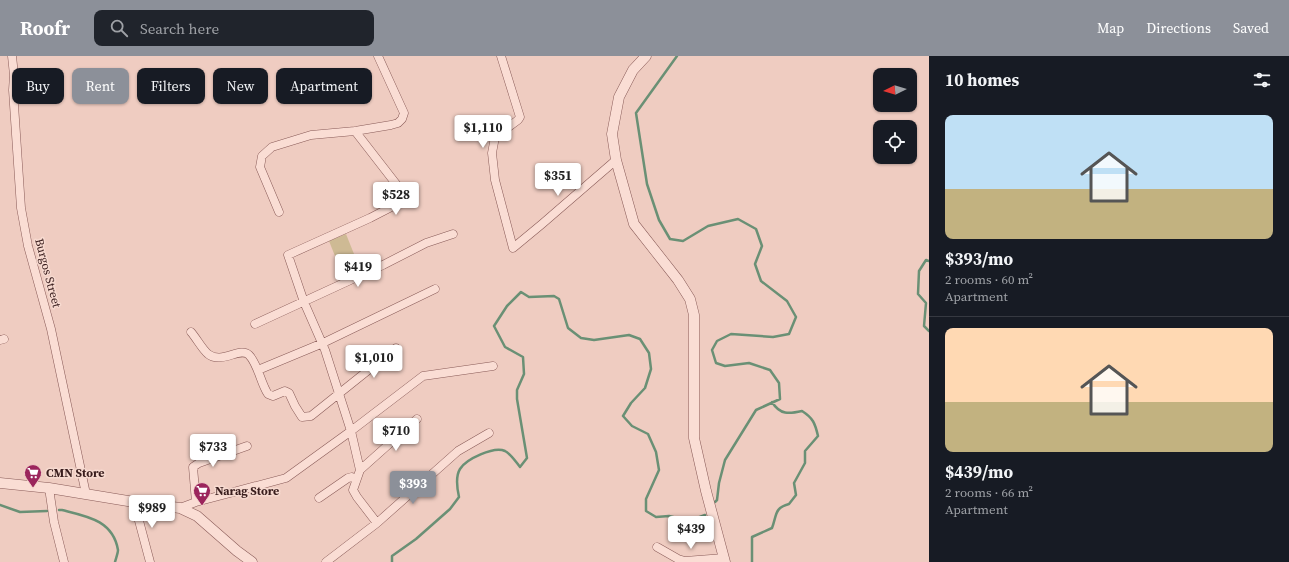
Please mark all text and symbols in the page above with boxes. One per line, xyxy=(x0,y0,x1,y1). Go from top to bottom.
search box xyxy=(94,10,374,46)
text: Roofr xyxy=(20,15,70,41)
icon: search xyxy=(108,17,130,39)
text: Search here xyxy=(140,18,219,39)
text: Map xyxy=(1097,18,1124,38)
text: Directions xyxy=(1146,18,1211,38)
text: Saved xyxy=(1233,18,1269,38)
chip: Buy xyxy=(12,68,64,104)
chip: Rent xyxy=(72,68,129,104)
chip: Filters xyxy=(137,68,205,104)
chip: New xyxy=(213,68,268,104)
chip: Apartment xyxy=(276,68,372,104)
north arrow xyxy=(873,68,917,112)
map controls xyxy=(873,68,917,164)
text: 10 homes xyxy=(945,68,1019,92)
icon: filters xyxy=(1251,69,1273,91)
pin: $1,110 xyxy=(450,115,516,149)
text: $1,110 xyxy=(463,119,503,136)
button: locate xyxy=(873,120,917,164)
icon: home xyxy=(1073,141,1145,213)
pin: $351 xyxy=(534,163,582,197)
text: $351 xyxy=(544,167,572,184)
pin: $528 xyxy=(372,182,420,216)
text: $528 xyxy=(382,186,410,203)
street label: Burgos Street xyxy=(31,237,65,309)
text: $393/mo xyxy=(945,247,1013,271)
pin: $419 xyxy=(334,254,382,288)
text: $419 xyxy=(344,258,372,275)
text: 2 rooms · 60 m² xyxy=(945,271,1033,288)
text: Apartment xyxy=(945,288,1008,305)
pin: $1,010 xyxy=(341,345,407,379)
text: $1,010 xyxy=(354,349,394,366)
icon: home xyxy=(1073,354,1145,426)
pin: $710 xyxy=(372,418,420,452)
text: $710 xyxy=(382,422,410,439)
pin: $733 xyxy=(189,434,237,468)
text: $733 xyxy=(199,438,227,455)
text: $439/mo xyxy=(945,460,1013,484)
supermarket icon: CMN Store xyxy=(23,463,43,488)
place label: CMN Store xyxy=(46,465,105,481)
pin: $393 xyxy=(389,471,437,505)
text: $393 xyxy=(399,475,427,492)
supermarket icon: Narag Store xyxy=(192,481,212,506)
place label: Narag Store xyxy=(215,483,279,499)
text: 2 rooms · 66 m² xyxy=(945,484,1033,501)
pin: $989 xyxy=(128,495,176,529)
text: $989 xyxy=(138,499,166,516)
text: Apartment xyxy=(945,501,1008,518)
pin: $439 xyxy=(667,516,715,550)
text: $439 xyxy=(677,520,705,537)

